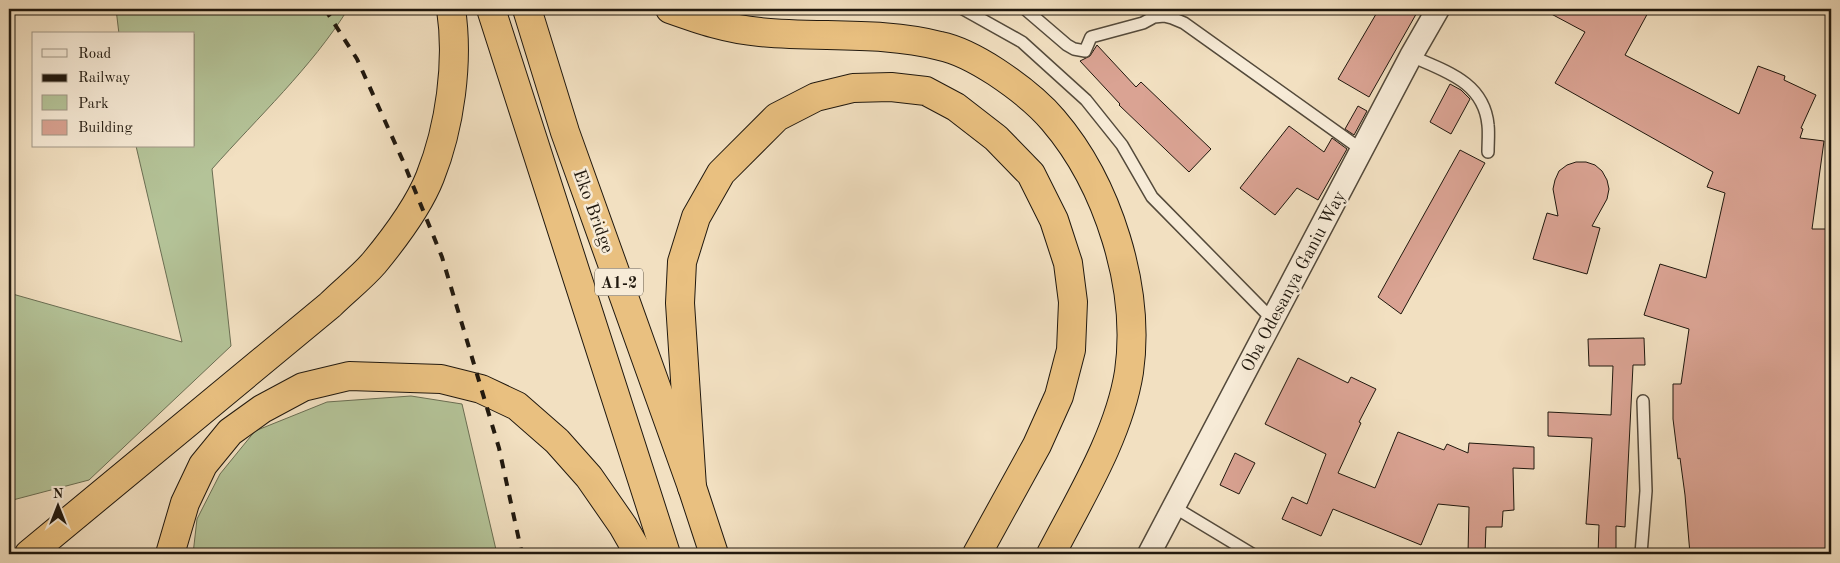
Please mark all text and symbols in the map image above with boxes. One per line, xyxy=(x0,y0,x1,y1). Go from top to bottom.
legend xyxy=(32,32,195,148)
text: Road xyxy=(78,47,112,62)
text: Railway xyxy=(78,71,131,86)
text: Park xyxy=(78,97,109,112)
text: Building xyxy=(78,121,133,136)
street label: Eko Bridge xyxy=(570,167,617,256)
street label: Oba Odesanya Ganiu Way xyxy=(1238,188,1350,375)
road number: A1-2 xyxy=(595,268,643,296)
north arrow xyxy=(32,480,82,530)
text: N xyxy=(53,487,64,501)

